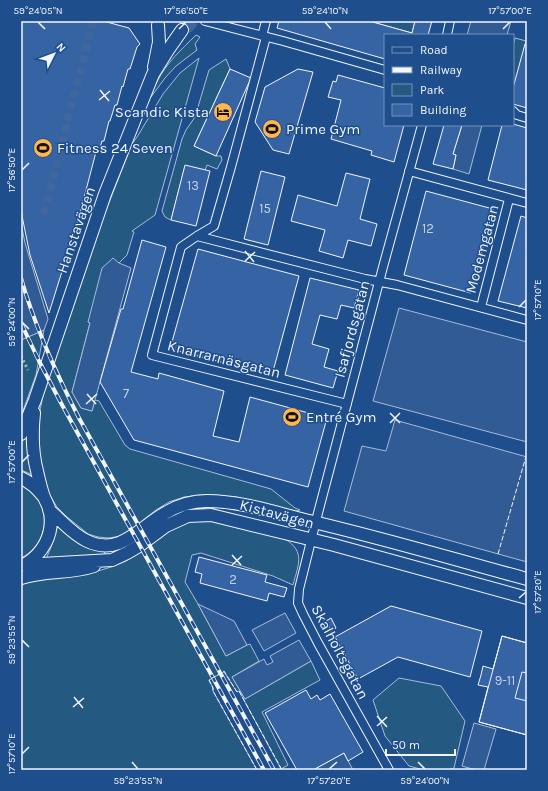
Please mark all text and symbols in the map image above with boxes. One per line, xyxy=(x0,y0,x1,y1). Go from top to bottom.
text: 59°24'05"N xyxy=(13,5,63,17)
text: 17°56'50"E xyxy=(164,5,208,17)
text: 59°24'10"N xyxy=(302,5,348,17)
text: 17°57'00"E xyxy=(488,5,532,17)
north arrow xyxy=(34,34,74,74)
legend xyxy=(384,34,514,126)
text: N xyxy=(54,40,69,55)
text: Road xyxy=(420,43,448,57)
text: Railway xyxy=(420,63,462,77)
text: Park xyxy=(420,83,445,97)
hotel icon: Scandic Kista xyxy=(212,101,234,123)
place label: Scandic Kista xyxy=(115,103,209,121)
text: Building xyxy=(420,103,467,117)
sports icon: Prime Gym xyxy=(261,118,283,140)
place label: Prime Gym xyxy=(286,120,360,138)
sports icon: Fitness 24 Seven xyxy=(32,137,54,159)
place label: Fitness 24 Seven xyxy=(57,139,173,157)
text: 17°56'50"E xyxy=(6,148,18,192)
house number: 13 xyxy=(187,178,199,193)
street label: Hanstavägen xyxy=(53,184,99,276)
house number: 15 xyxy=(259,201,271,216)
street label: Modemgatan xyxy=(462,203,502,295)
house number: 12 xyxy=(422,221,434,236)
street label: Isafjordsgatan xyxy=(330,278,374,380)
text: 17°57'10"E xyxy=(532,279,544,321)
text: 59°24'00"N xyxy=(6,297,18,347)
street label: Knarrarnäsgatan xyxy=(166,336,282,382)
house number: 7 xyxy=(123,386,129,401)
sports icon: Entré Gym xyxy=(281,406,303,428)
place label: Entré Gym xyxy=(306,408,377,426)
text: 17°57'00"E xyxy=(6,440,18,484)
street label: Kistavägen xyxy=(238,495,316,533)
text: 17°57'20"E xyxy=(532,570,544,614)
house number: 2 xyxy=(229,572,237,587)
street label: Skalholtsgatan xyxy=(307,602,373,702)
text: 59°23'55"N xyxy=(6,615,18,665)
house number: 9-11 xyxy=(495,673,515,688)
scale bar xyxy=(386,731,455,757)
text: 17°57'10"E xyxy=(6,733,18,775)
text: 50 m xyxy=(392,738,420,752)
text: 59°23'55"N xyxy=(113,775,163,787)
text: 17°57'20"E xyxy=(307,775,351,787)
text: 59°24'00"N xyxy=(400,775,450,787)

